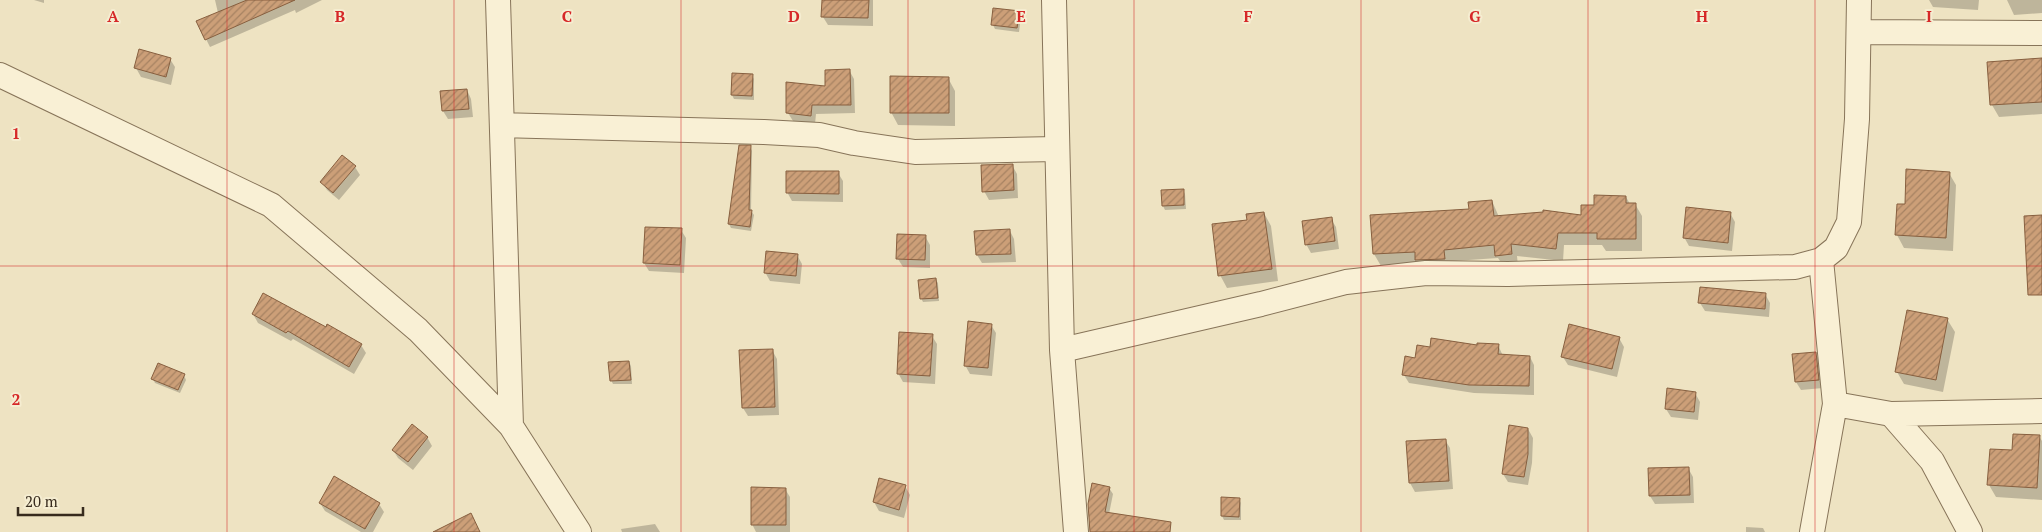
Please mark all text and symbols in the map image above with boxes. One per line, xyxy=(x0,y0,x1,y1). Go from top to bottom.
text: A xyxy=(107,5,119,27)
text: B xyxy=(335,5,345,27)
text: C xyxy=(562,5,572,27)
text: D xyxy=(788,5,800,27)
text: E xyxy=(1016,5,1026,27)
text: F xyxy=(1243,5,1253,27)
text: G xyxy=(1469,5,1481,27)
text: H xyxy=(1696,5,1708,27)
text: I xyxy=(1926,5,1932,27)
text: 1 xyxy=(11,122,21,144)
text: 2 xyxy=(11,388,21,410)
scale bar xyxy=(18,484,82,516)
text: 20 m xyxy=(25,491,58,511)

